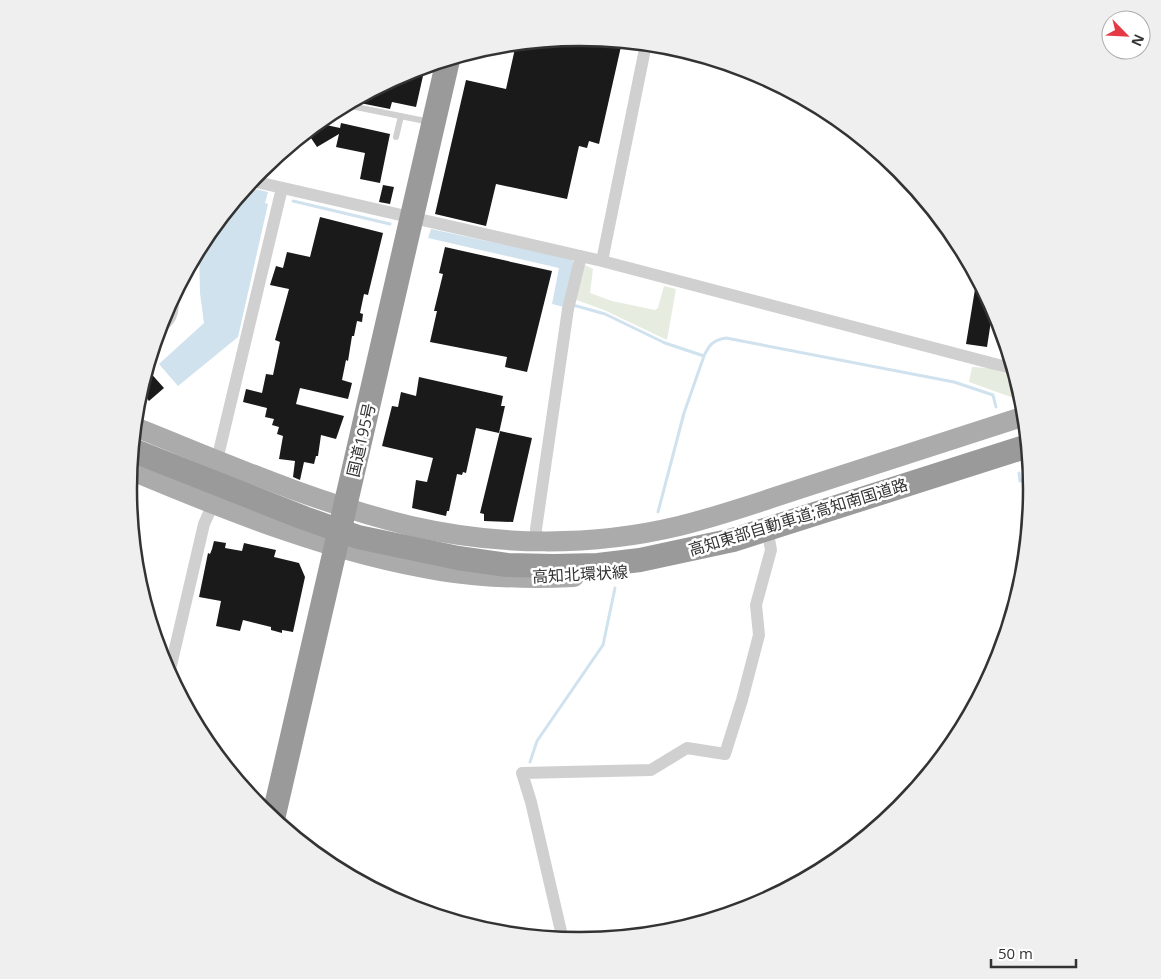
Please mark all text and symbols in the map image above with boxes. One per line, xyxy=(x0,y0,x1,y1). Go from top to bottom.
north arrow xyxy=(1101,10,1151,60)
text: N xyxy=(1127,31,1149,50)
street label: 国道195号 xyxy=(342,401,380,479)
street label: 高知東部自動車道;高知南国道路 xyxy=(686,473,910,561)
street label: 高知北環状線 xyxy=(531,561,629,587)
scale bar xyxy=(991,936,1076,968)
text: 50 m xyxy=(998,943,1033,963)

